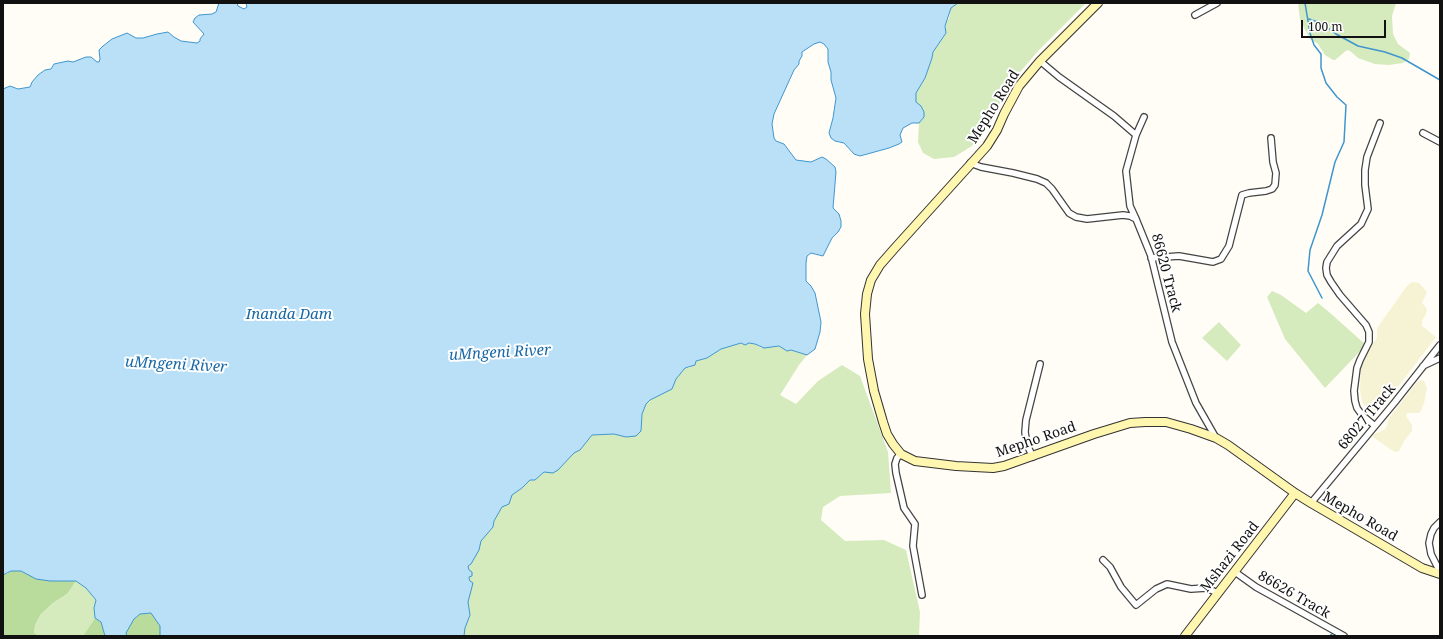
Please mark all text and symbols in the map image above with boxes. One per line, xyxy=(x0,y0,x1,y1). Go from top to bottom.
scale bar xyxy=(1303,12,1388,38)
text: 100 m xyxy=(1308,18,1343,35)
street label: Mepho Road xyxy=(965,67,1023,147)
street label: 86620 Track xyxy=(1147,232,1185,314)
water label: Inanda Dam xyxy=(246,306,332,324)
water label: uMngeni River xyxy=(448,341,552,365)
water label: uMngeni River xyxy=(124,353,228,377)
street label: 68027 Track xyxy=(1335,381,1399,453)
street label: Mepho Road xyxy=(994,418,1078,462)
street label: Mepho Road xyxy=(1320,489,1400,545)
street label: Mshazi Road xyxy=(1197,518,1263,596)
street label: 86626 Track xyxy=(1255,568,1333,622)

